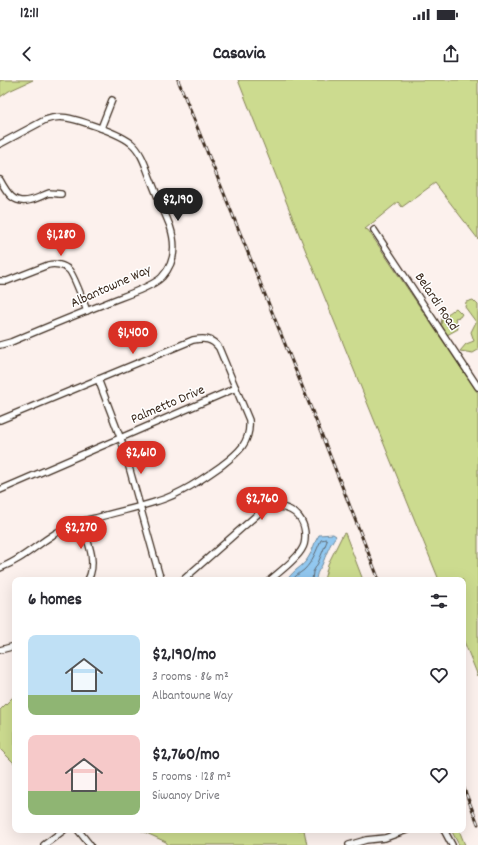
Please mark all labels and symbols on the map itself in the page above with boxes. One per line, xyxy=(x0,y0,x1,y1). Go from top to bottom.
pin: $2,190 xyxy=(145,188,211,222)
pin: $1,280 xyxy=(28,223,94,257)
street label: Albantowne Way xyxy=(67,260,155,314)
street label: Belardi Road xyxy=(409,269,463,335)
pin: $1,400 xyxy=(100,321,166,355)
street label: Palmetto Drive xyxy=(128,380,208,430)
pin: $2,610 xyxy=(108,441,174,475)
pin: $2,760 xyxy=(229,487,295,521)
pin: $2,270 xyxy=(48,516,114,550)

